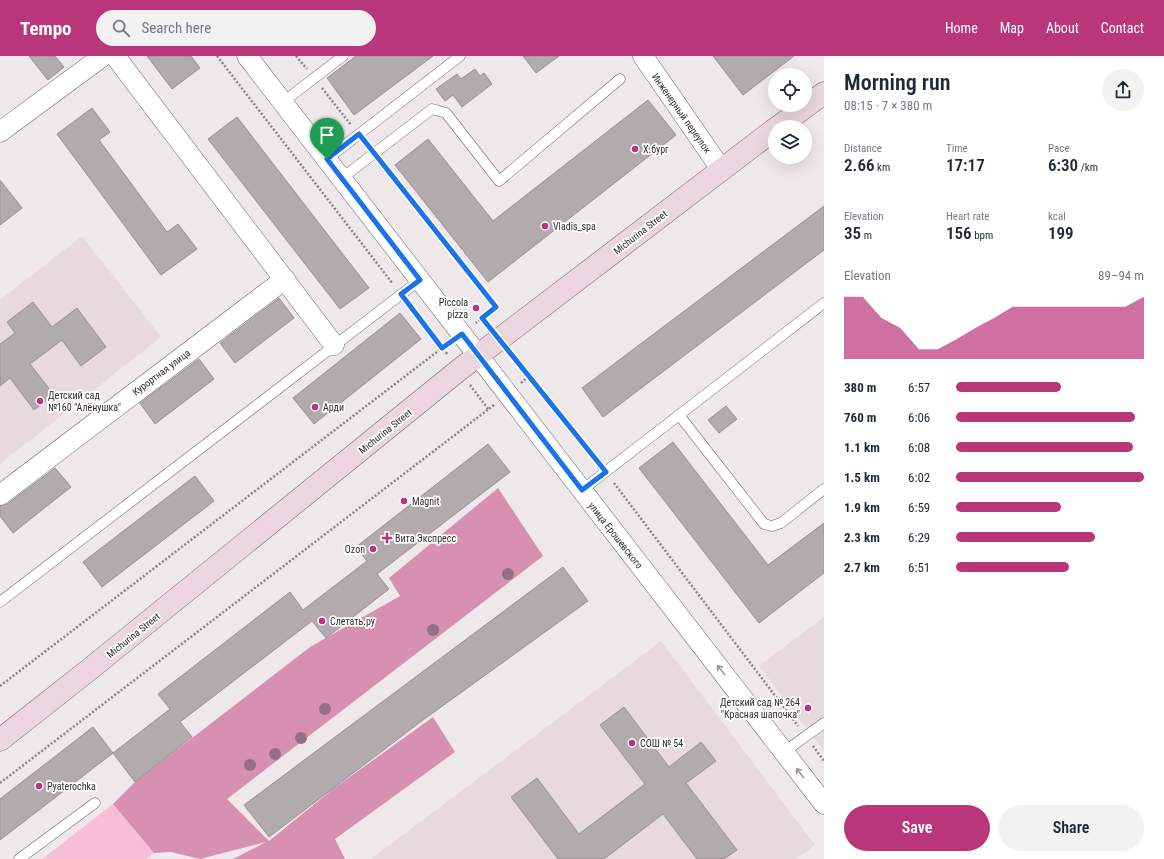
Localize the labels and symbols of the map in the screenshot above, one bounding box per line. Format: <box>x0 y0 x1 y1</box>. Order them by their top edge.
street label: Инженерный переулок <box>650 71 713 155</box>
pin <box>310 118 344 159</box>
marker: Х.бург <box>630 144 640 154</box>
place label: Х.бург <box>643 144 669 155</box>
street label: Michurina Street <box>611 208 669 257</box>
marker: Vladis_spa <box>540 221 550 231</box>
place label: Vladis_spa <box>553 221 596 232</box>
place label: Piccola pizza <box>439 297 468 320</box>
marker: Piccola pizza <box>471 303 481 313</box>
street label: Курортная улица <box>130 347 193 398</box>
place label: Детский сад №160 "Алёнушка" <box>48 390 121 413</box>
marker: Детский сад №160 "Алёнушка" <box>35 396 45 406</box>
marker: Арди <box>310 402 320 412</box>
place label: Арди <box>323 402 344 413</box>
street label: Michurina Street <box>357 407 414 456</box>
marker: Magnit <box>399 496 409 506</box>
place label: Magnit <box>412 496 439 507</box>
street label: улица Ерошевского <box>586 500 645 571</box>
marker: Вита Экспресс <box>382 533 392 543</box>
place label: Вита Экспресс <box>395 533 456 544</box>
place label: Ozon <box>345 544 365 555</box>
marker: Ozon <box>368 544 378 554</box>
street label: Michurina Street <box>105 611 162 660</box>
marker: Слетать.ру <box>317 616 327 626</box>
place label: Слетать.ру <box>330 616 375 627</box>
one-way arrow <box>717 665 725 676</box>
place label: Детский сад № 264 "Красная шапочка" <box>720 697 800 720</box>
marker: Детский сад № 264 "Красная шапочка" <box>803 703 813 713</box>
marker: СОШ № 54 <box>627 738 637 748</box>
place label: СОШ № 54 <box>640 738 683 749</box>
one-way arrow <box>796 768 804 779</box>
marker: Pyaterochka <box>34 781 44 791</box>
place label: Pyaterochka <box>47 781 96 792</box>

